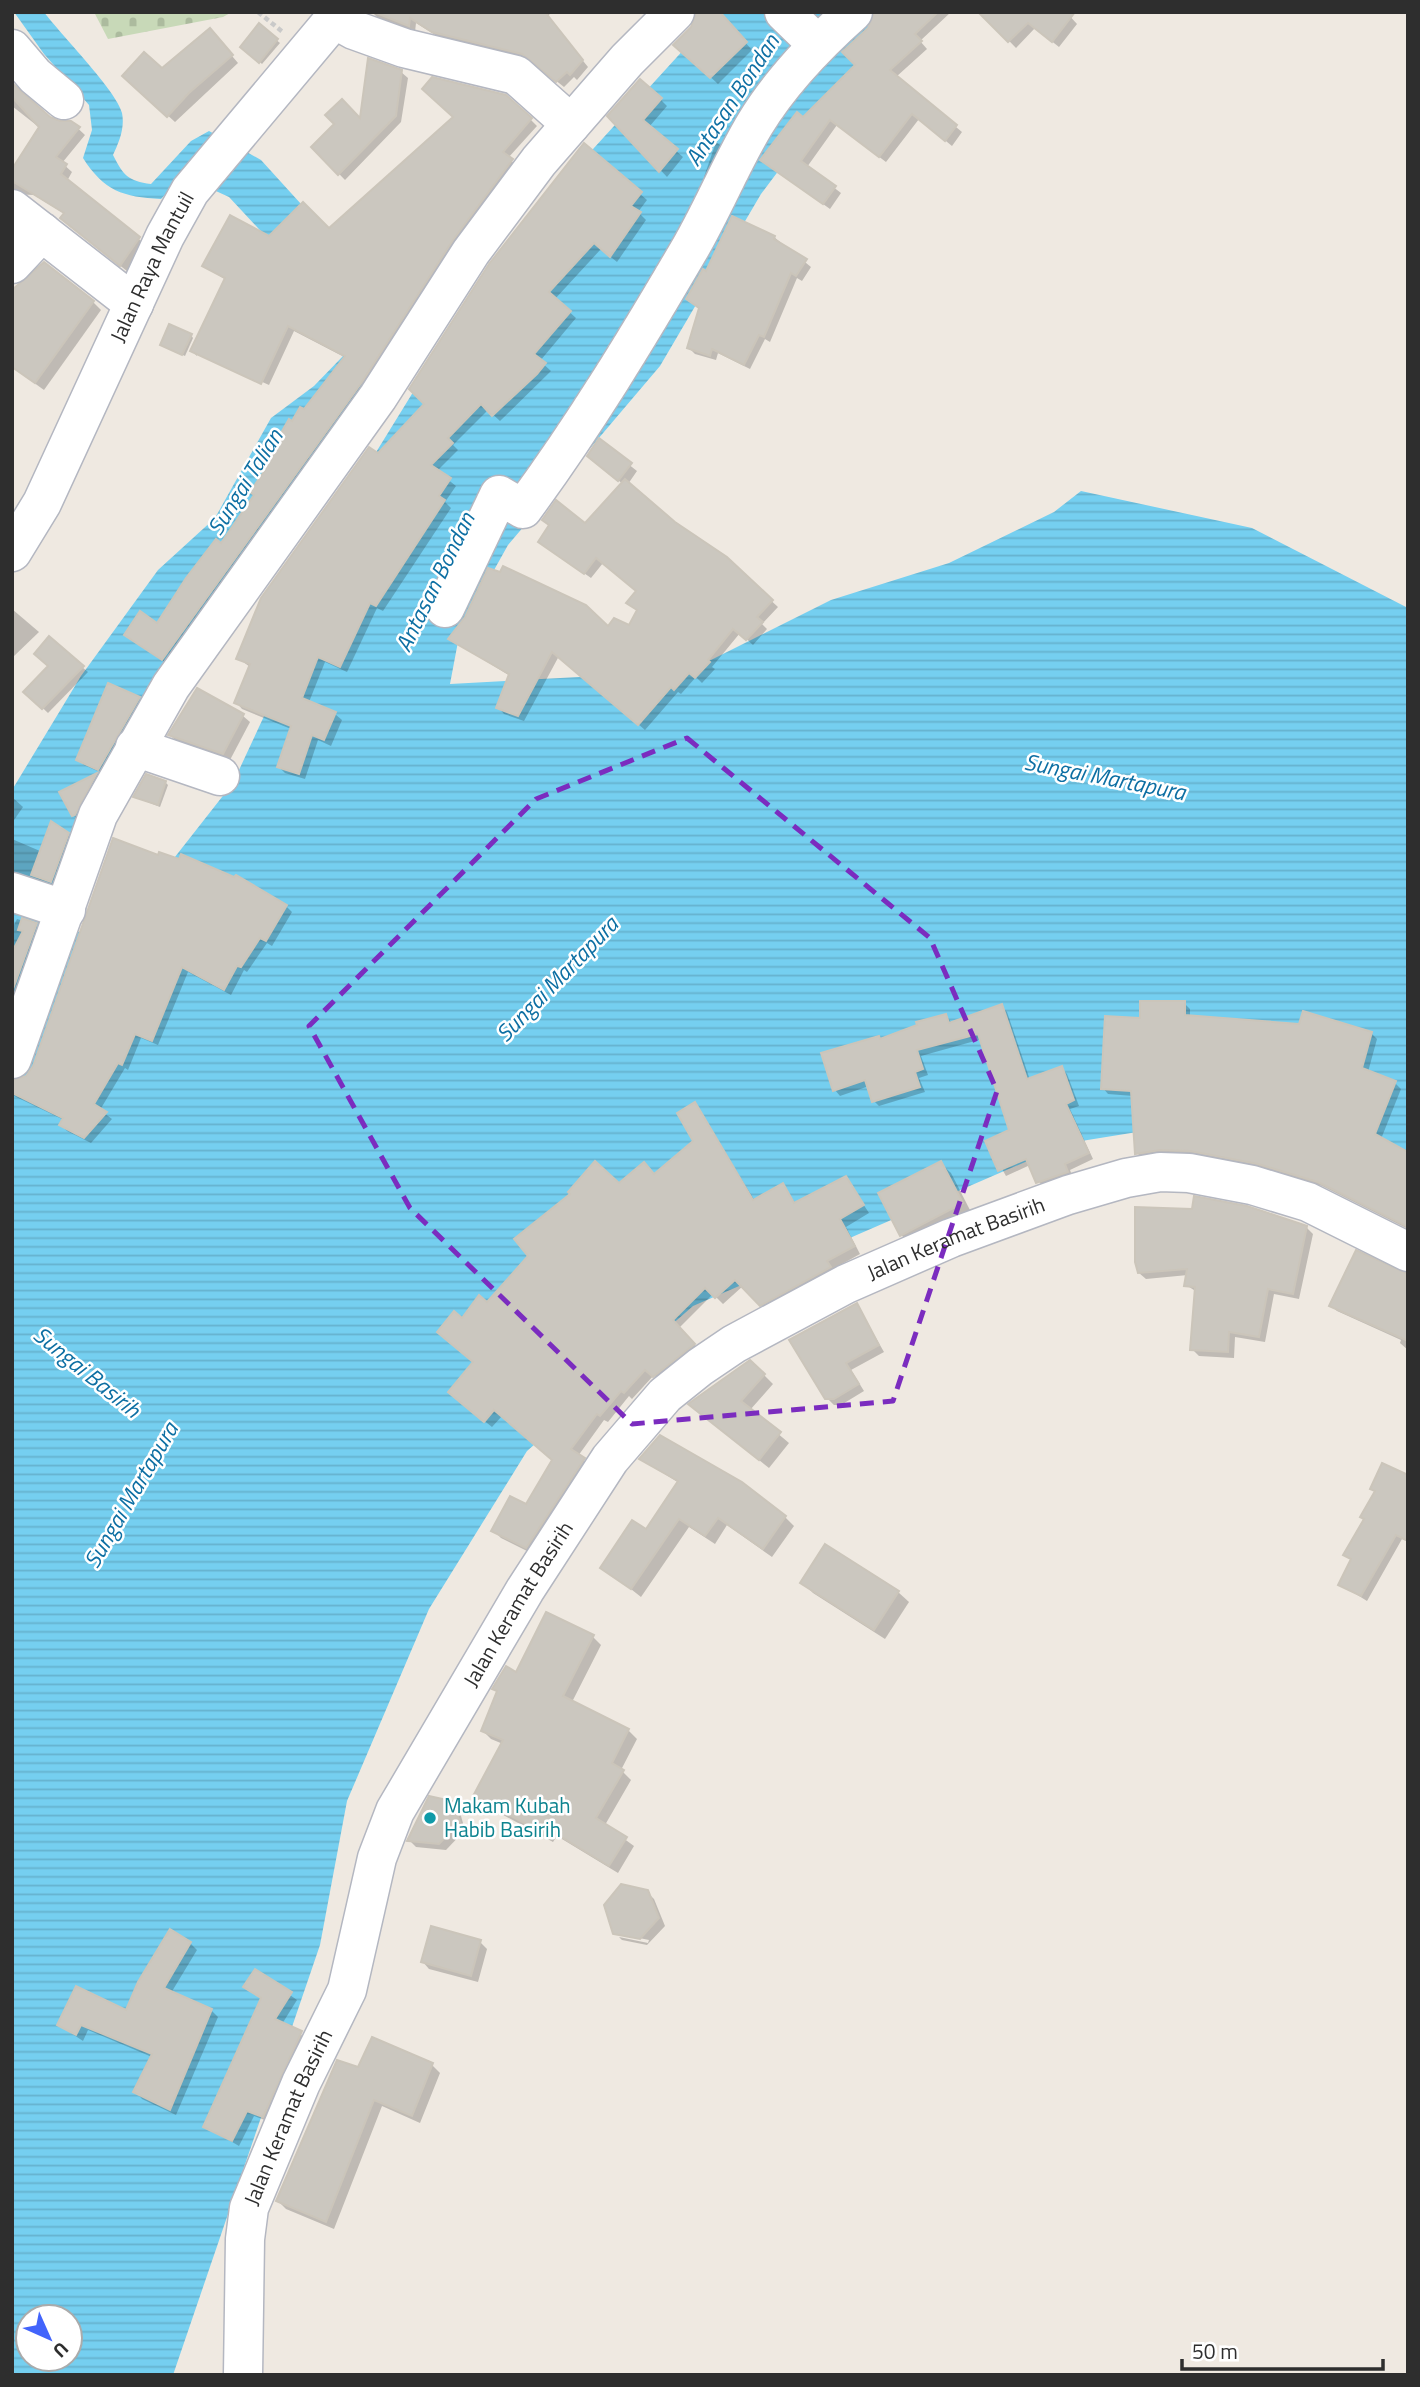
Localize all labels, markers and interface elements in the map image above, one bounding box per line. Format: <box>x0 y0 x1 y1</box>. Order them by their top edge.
water label: Antasan Bondan <box>676 26 788 173</box>
street label: Jalan Raya Mantuil <box>101 185 202 347</box>
water label: Sungai Talian <box>198 421 291 542</box>
water label: Antasan Bondan <box>386 506 484 657</box>
water label: Sungai Martapura <box>1022 744 1190 810</box>
water label: Sungai Martapura <box>487 907 627 1050</box>
street label: Jalan Keramat Basirih <box>862 1188 1049 1288</box>
water label: Sungai Basirih <box>26 1317 149 1426</box>
water label: Sungai Martapura <box>75 1414 187 1574</box>
street label: Jalan Keramat Basirih <box>455 1514 581 1692</box>
place label: Makam Kubah Habib Basirih <box>444 1789 571 1845</box>
marker: Makam Kubah Habib Basirih <box>422 1810 438 1826</box>
street label: Jalan Keramat Basirih <box>235 2024 340 2210</box>
north arrow <box>14 2303 84 2373</box>
scale bar <box>1182 2328 1383 2372</box>
text: 50 m <box>1192 2335 1238 2367</box>
text: U <box>47 2336 76 2365</box>

